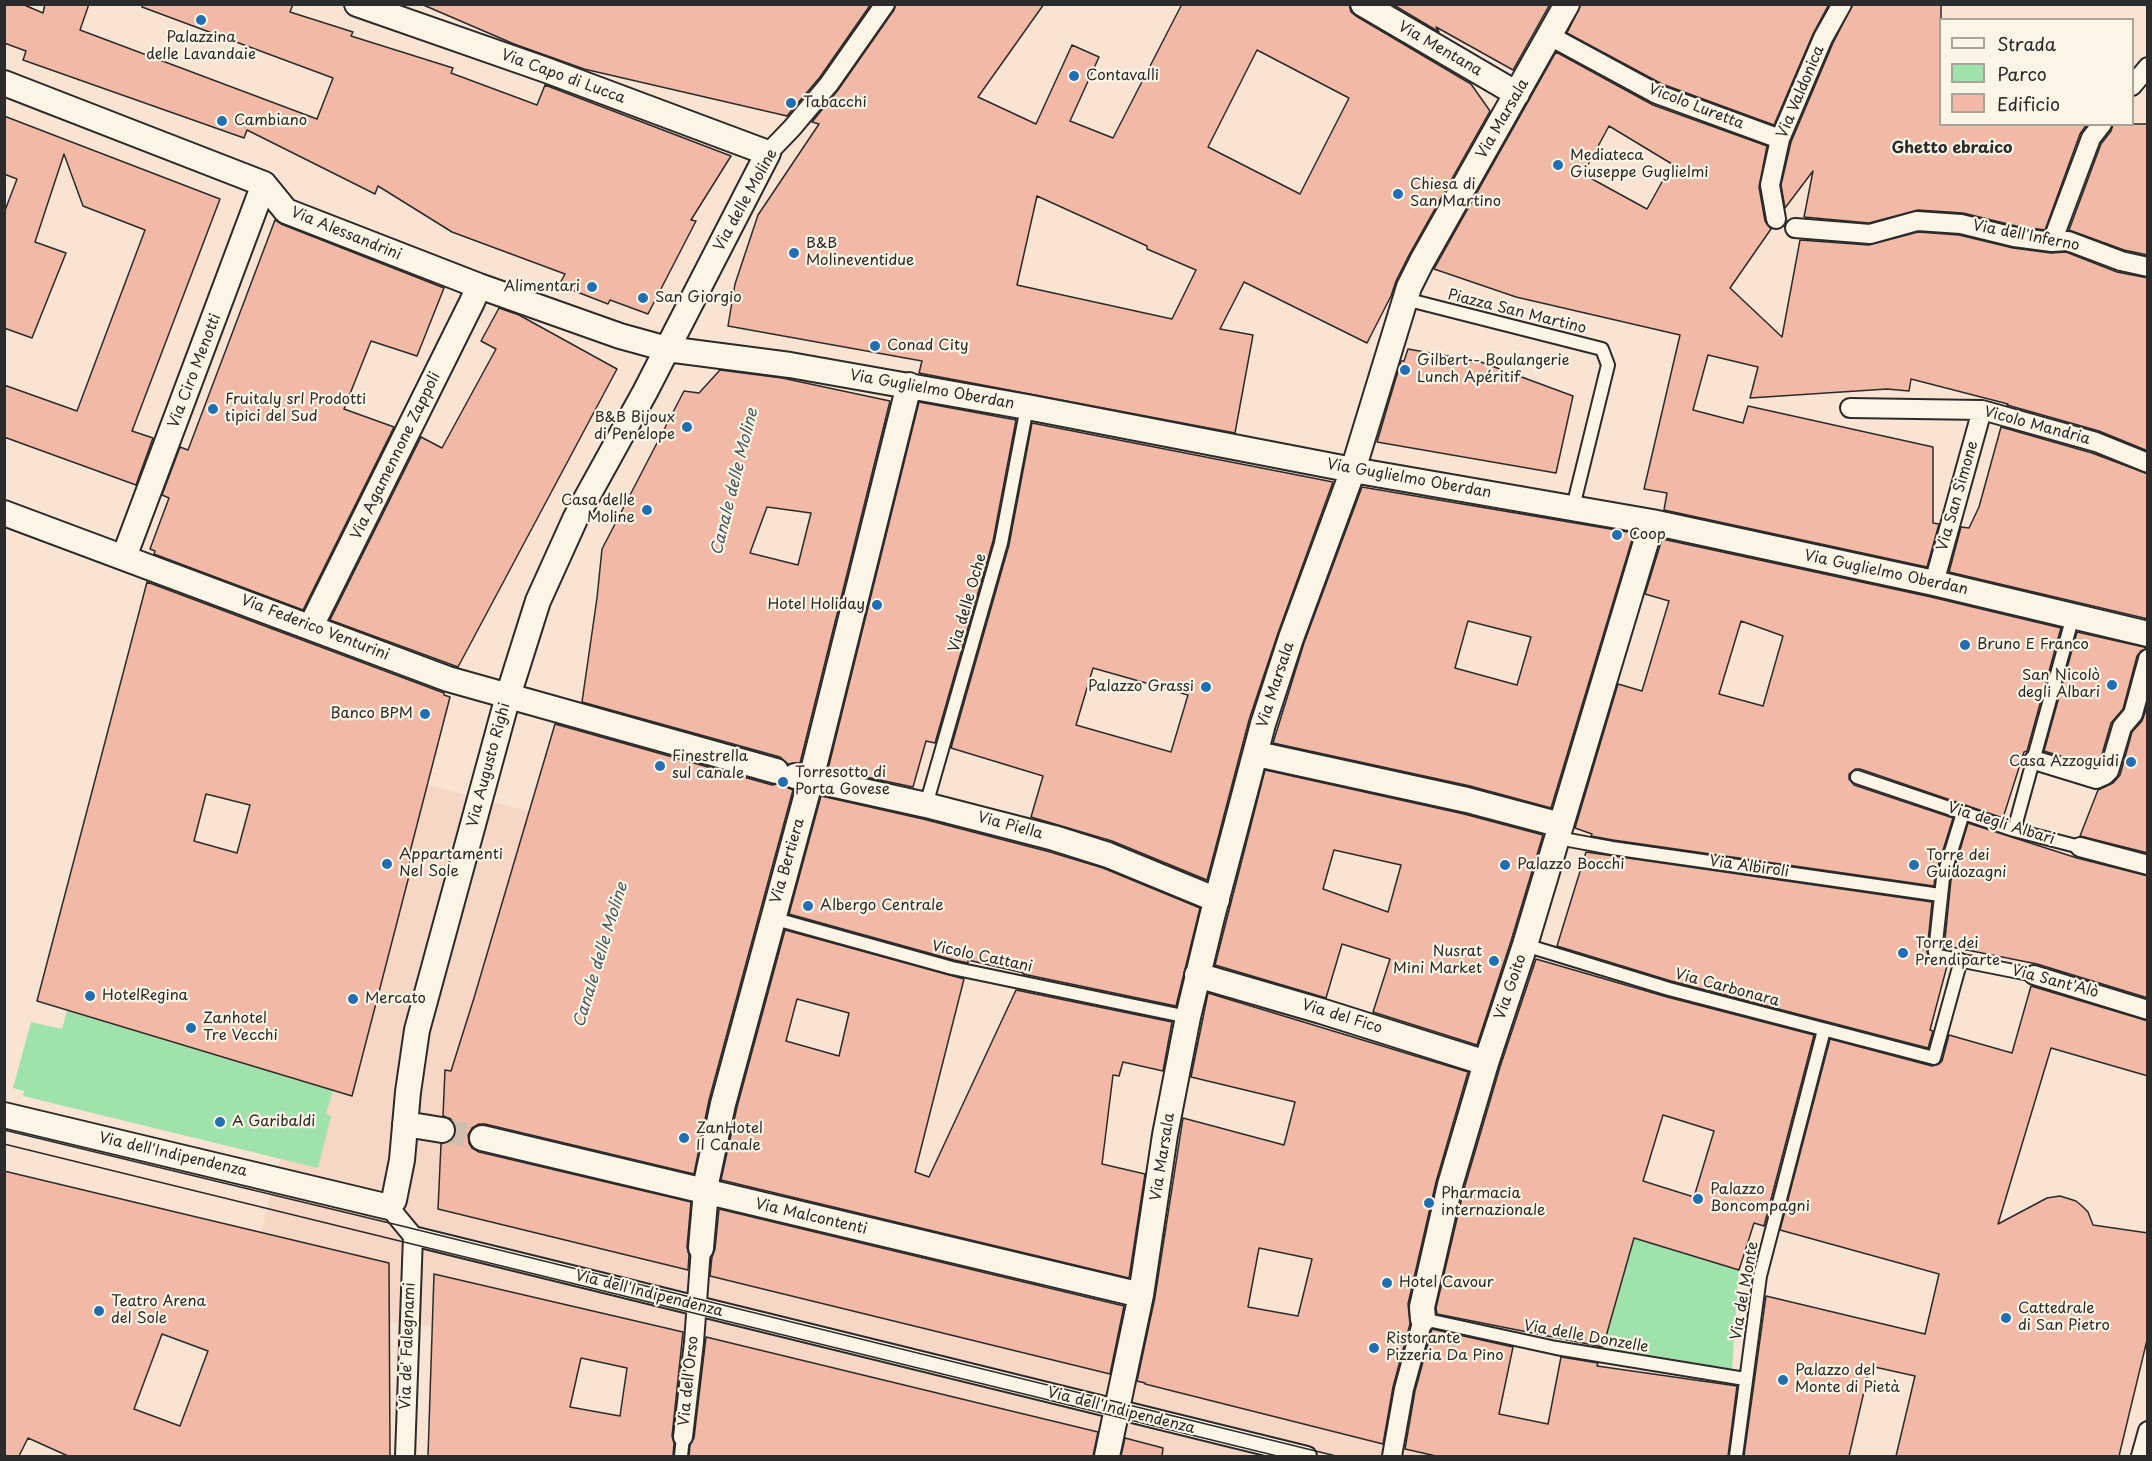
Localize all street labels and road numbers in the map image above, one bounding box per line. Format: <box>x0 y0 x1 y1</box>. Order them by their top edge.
street label: Via Mentana <box>1395 18 1485 80</box>
street label: Via Valdonica <box>1773 43 1829 141</box>
street label: Via Capo di Lucca <box>498 46 628 108</box>
street label: Via Marsala <box>1473 76 1533 162</box>
street label: Vicolo Luretta <box>1646 81 1746 133</box>
street label: Via delle Moline <box>710 146 782 254</box>
street label: Via Alessandrini <box>288 204 404 264</box>
street label: Via dell'Inferno <box>1971 217 2081 255</box>
street label: Piazza San Martino <box>1446 286 1588 338</box>
street label: Via Ciro Menotti <box>165 311 225 431</box>
street label: Via Guglielmo Oberdan <box>848 367 1016 413</box>
street label: Via Agamennone Zappoli <box>348 369 444 543</box>
street label: Vicolo Mandria <box>1982 403 2092 449</box>
street label: Via San Simone <box>1934 439 1982 553</box>
street label: Via Guglielmo Oberdan <box>1325 456 1493 502</box>
street label: Via Guglielmo Oberdan <box>1803 547 1969 599</box>
street label: Via delle Oche <box>945 552 991 654</box>
street label: Via Federico Venturini <box>238 591 392 665</box>
street label: Via Marsala <box>1254 640 1298 730</box>
street label: Via Augusto Righi <box>464 701 514 829</box>
street label: Via degli Albari <box>1945 799 2057 849</box>
street label: Via Piella <box>975 809 1045 843</box>
street label: Via Bertiera <box>767 816 809 906</box>
street label: Via Albiroli <box>1708 853 1790 881</box>
street label: Vicolo Cattani <box>930 938 1034 976</box>
street label: Via Goito <box>1491 952 1531 1022</box>
street label: Via Sant'Alò <box>2010 962 2100 1002</box>
street label: Via Carbonara <box>1673 965 1781 1011</box>
street label: Via del Fico <box>1300 996 1384 1038</box>
street label: Via Marsala <box>1147 1112 1179 1202</box>
street label: Via dell'Indipendenza <box>97 1129 249 1181</box>
street label: Via Malcontenti <box>753 1195 869 1239</box>
street label: Via del Monte <box>1727 1240 1763 1342</box>
street label: Via dell'Indipendenza <box>573 1267 725 1321</box>
street label: Via de' Falegnami <box>397 1282 419 1410</box>
street label: Via delle Donzelle <box>1522 1317 1650 1357</box>
street label: Via dell'Orso <box>675 1335 703 1427</box>
street label: Via dell'Indipendenza <box>1045 1384 1197 1438</box>

